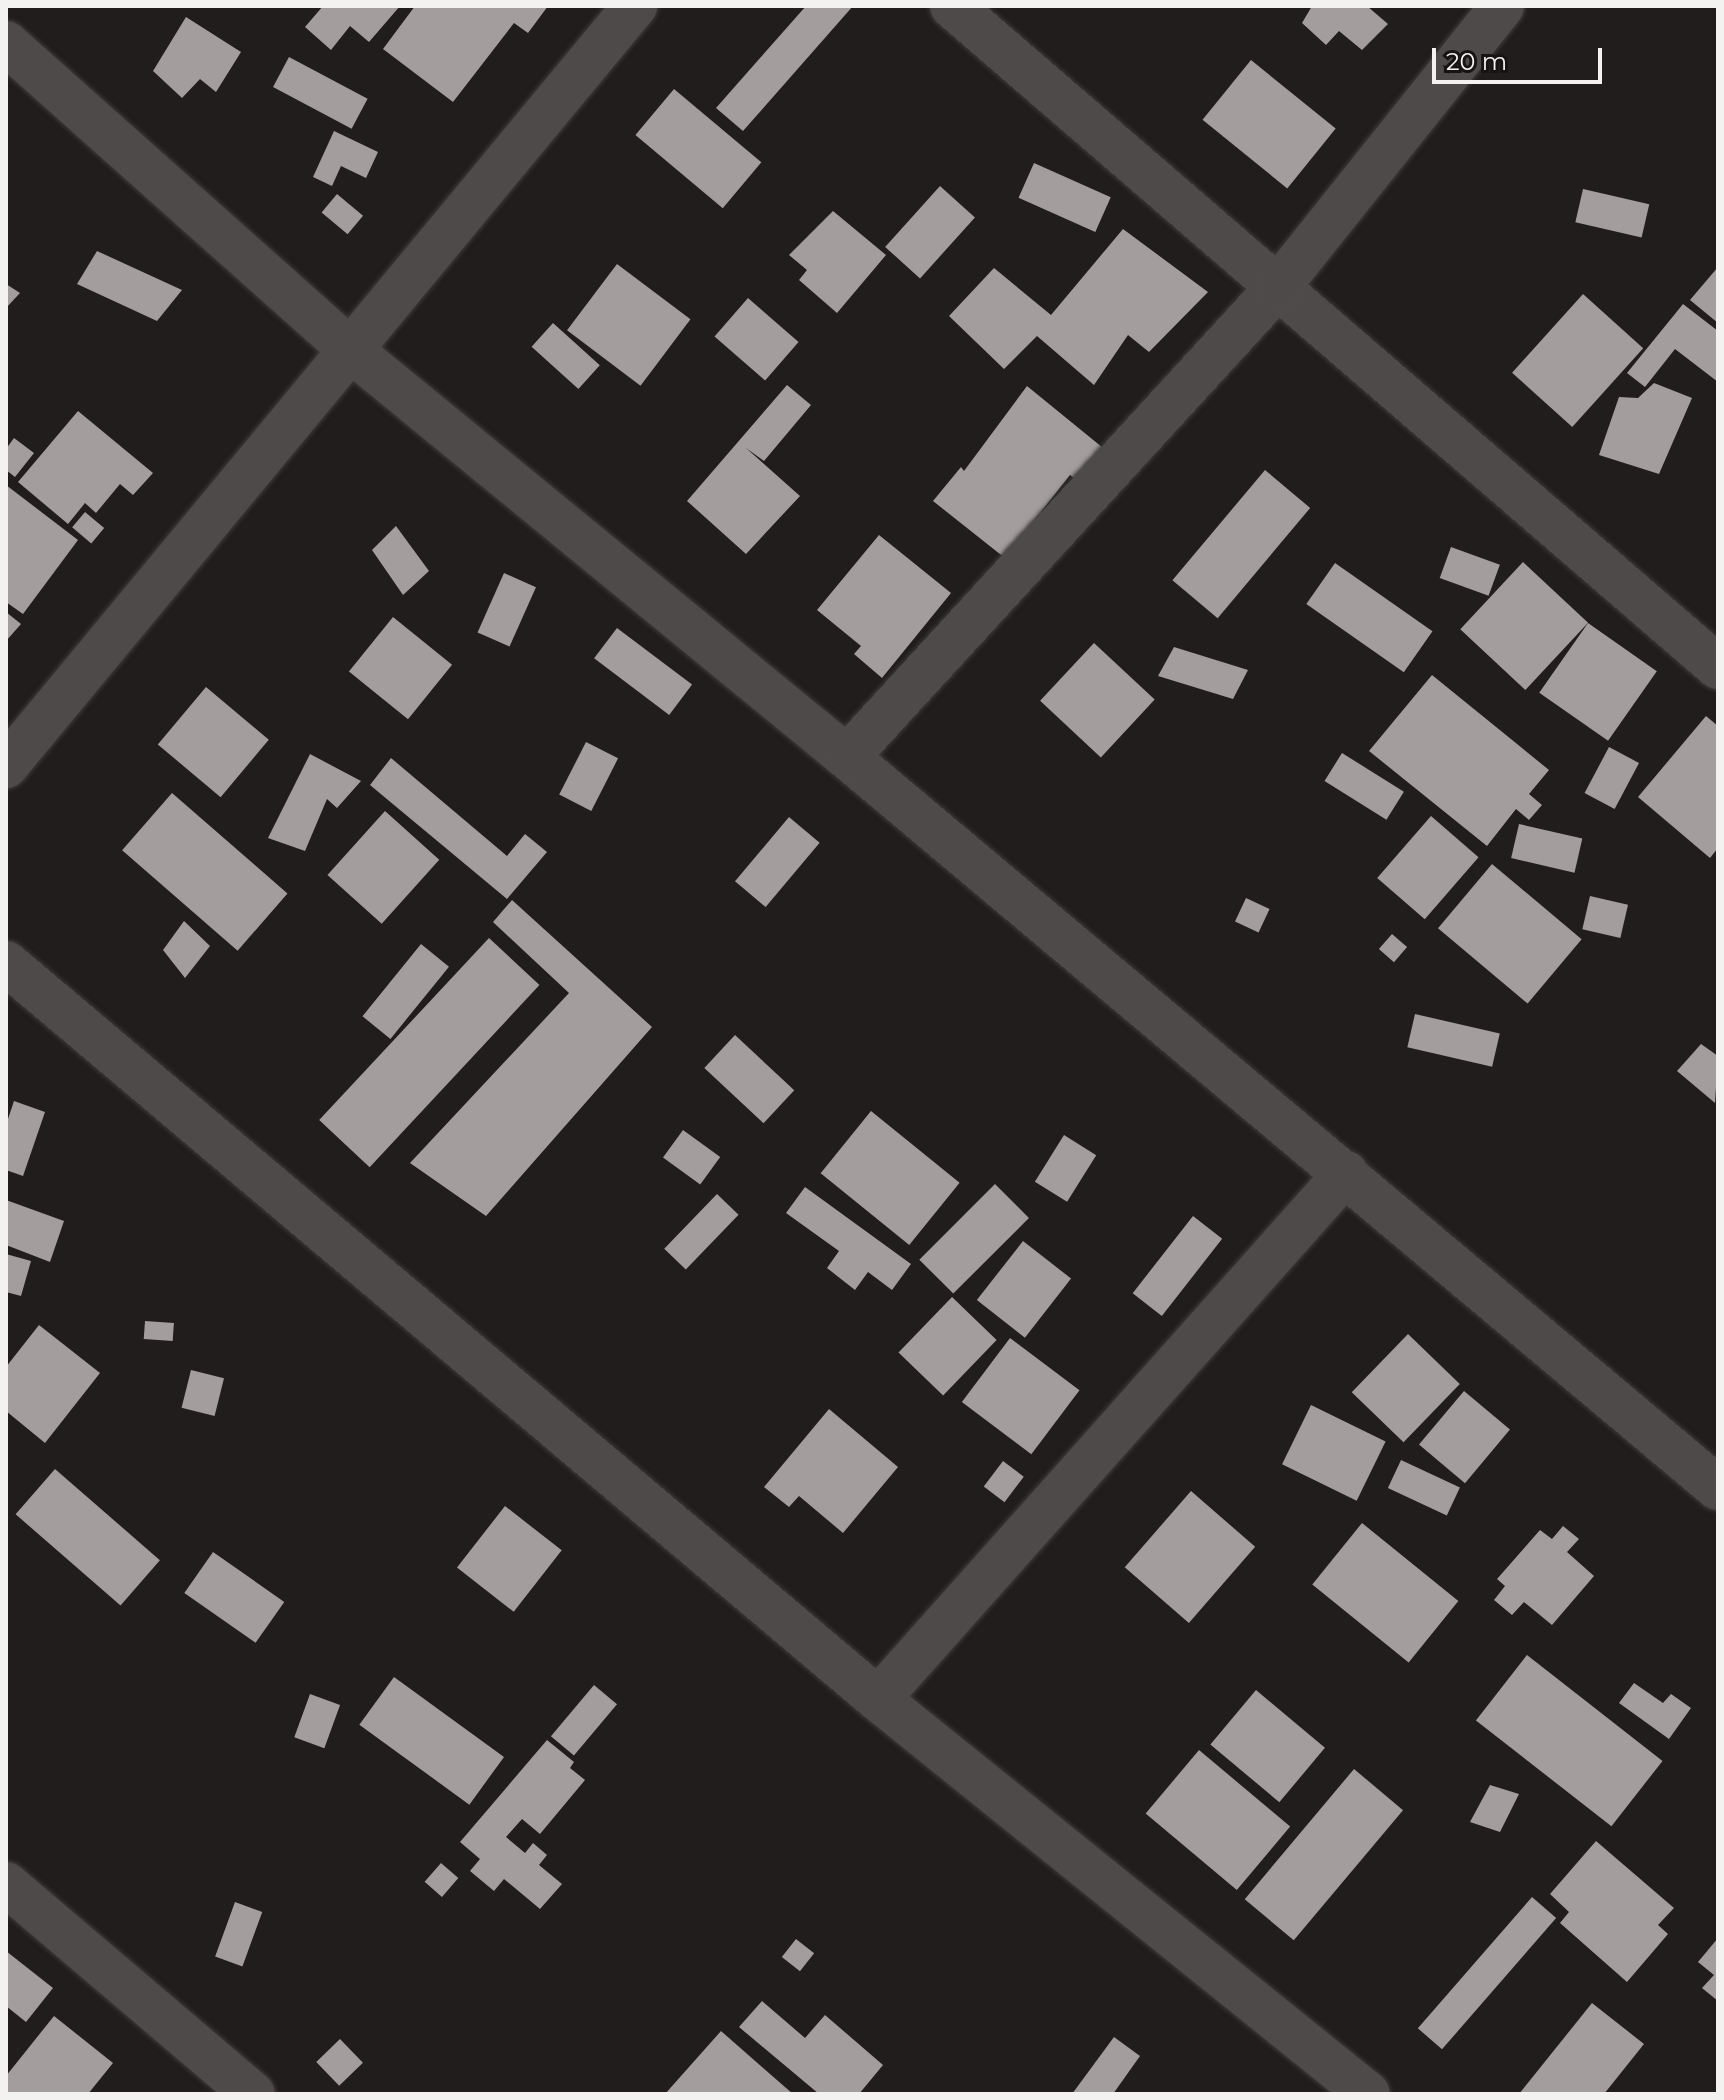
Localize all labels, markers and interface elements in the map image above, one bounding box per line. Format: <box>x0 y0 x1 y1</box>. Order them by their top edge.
scale bar <box>1436 32 1606 82</box>
text: 20 m <box>1446 47 1507 76</box>

